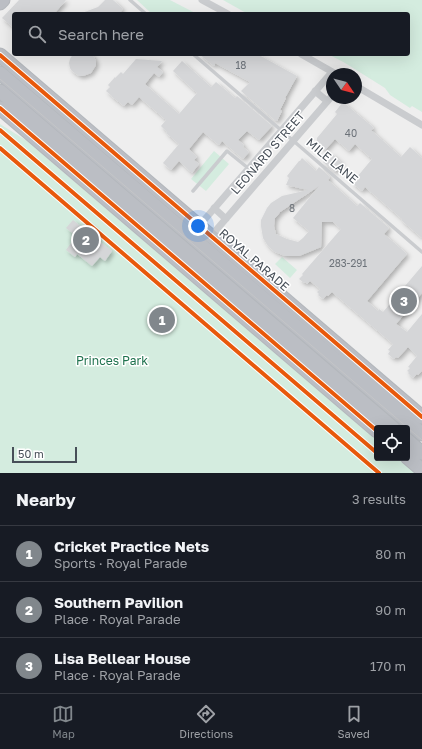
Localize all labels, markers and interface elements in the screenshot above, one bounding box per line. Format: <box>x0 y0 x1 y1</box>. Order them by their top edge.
search box <box>12 12 410 56</box>
icon: search <box>26 23 48 45</box>
text: Search here <box>58 25 144 43</box>
house number: 18 <box>236 59 246 71</box>
north arrow <box>326 68 362 104</box>
street label: LEONARD STREET <box>227 108 308 197</box>
house number: 40 <box>345 127 357 139</box>
street label: MILE LANE <box>303 135 361 187</box>
house number: 8 <box>289 202 295 214</box>
your location <box>188 216 208 236</box>
pin: 2 <box>73 225 99 255</box>
street label: ROYAL PARADE <box>216 225 292 294</box>
house number: 283-291 <box>329 257 367 269</box>
pin: 3 <box>391 286 417 316</box>
pin: 1 <box>149 305 175 335</box>
park label: Princes Park <box>76 353 148 368</box>
map controls <box>374 425 410 461</box>
button: locate <box>374 425 410 461</box>
scale bar <box>12 445 77 464</box>
text: 50 m <box>18 447 44 460</box>
text: Nearby <box>16 489 76 510</box>
text: 3 results <box>352 491 406 507</box>
text: Cricket Practice Nets <box>54 537 209 555</box>
text: 1 <box>26 546 32 562</box>
text: 80 m <box>375 546 406 562</box>
text: Sports · Royal Parade <box>54 555 187 571</box>
text: Southern Pavilion <box>54 593 183 611</box>
text: 2 <box>25 602 33 618</box>
text: 90 m <box>375 602 406 618</box>
text: Place · Royal Parade <box>54 611 181 627</box>
text: Lisa Bellear House <box>54 649 191 667</box>
text: 3 <box>25 658 33 674</box>
text: 170 m <box>370 658 406 674</box>
text: Place · Royal Parade <box>54 667 181 683</box>
tab: Map <box>52 703 75 740</box>
tab: Directions <box>179 703 233 740</box>
tab: Saved <box>338 703 370 740</box>

